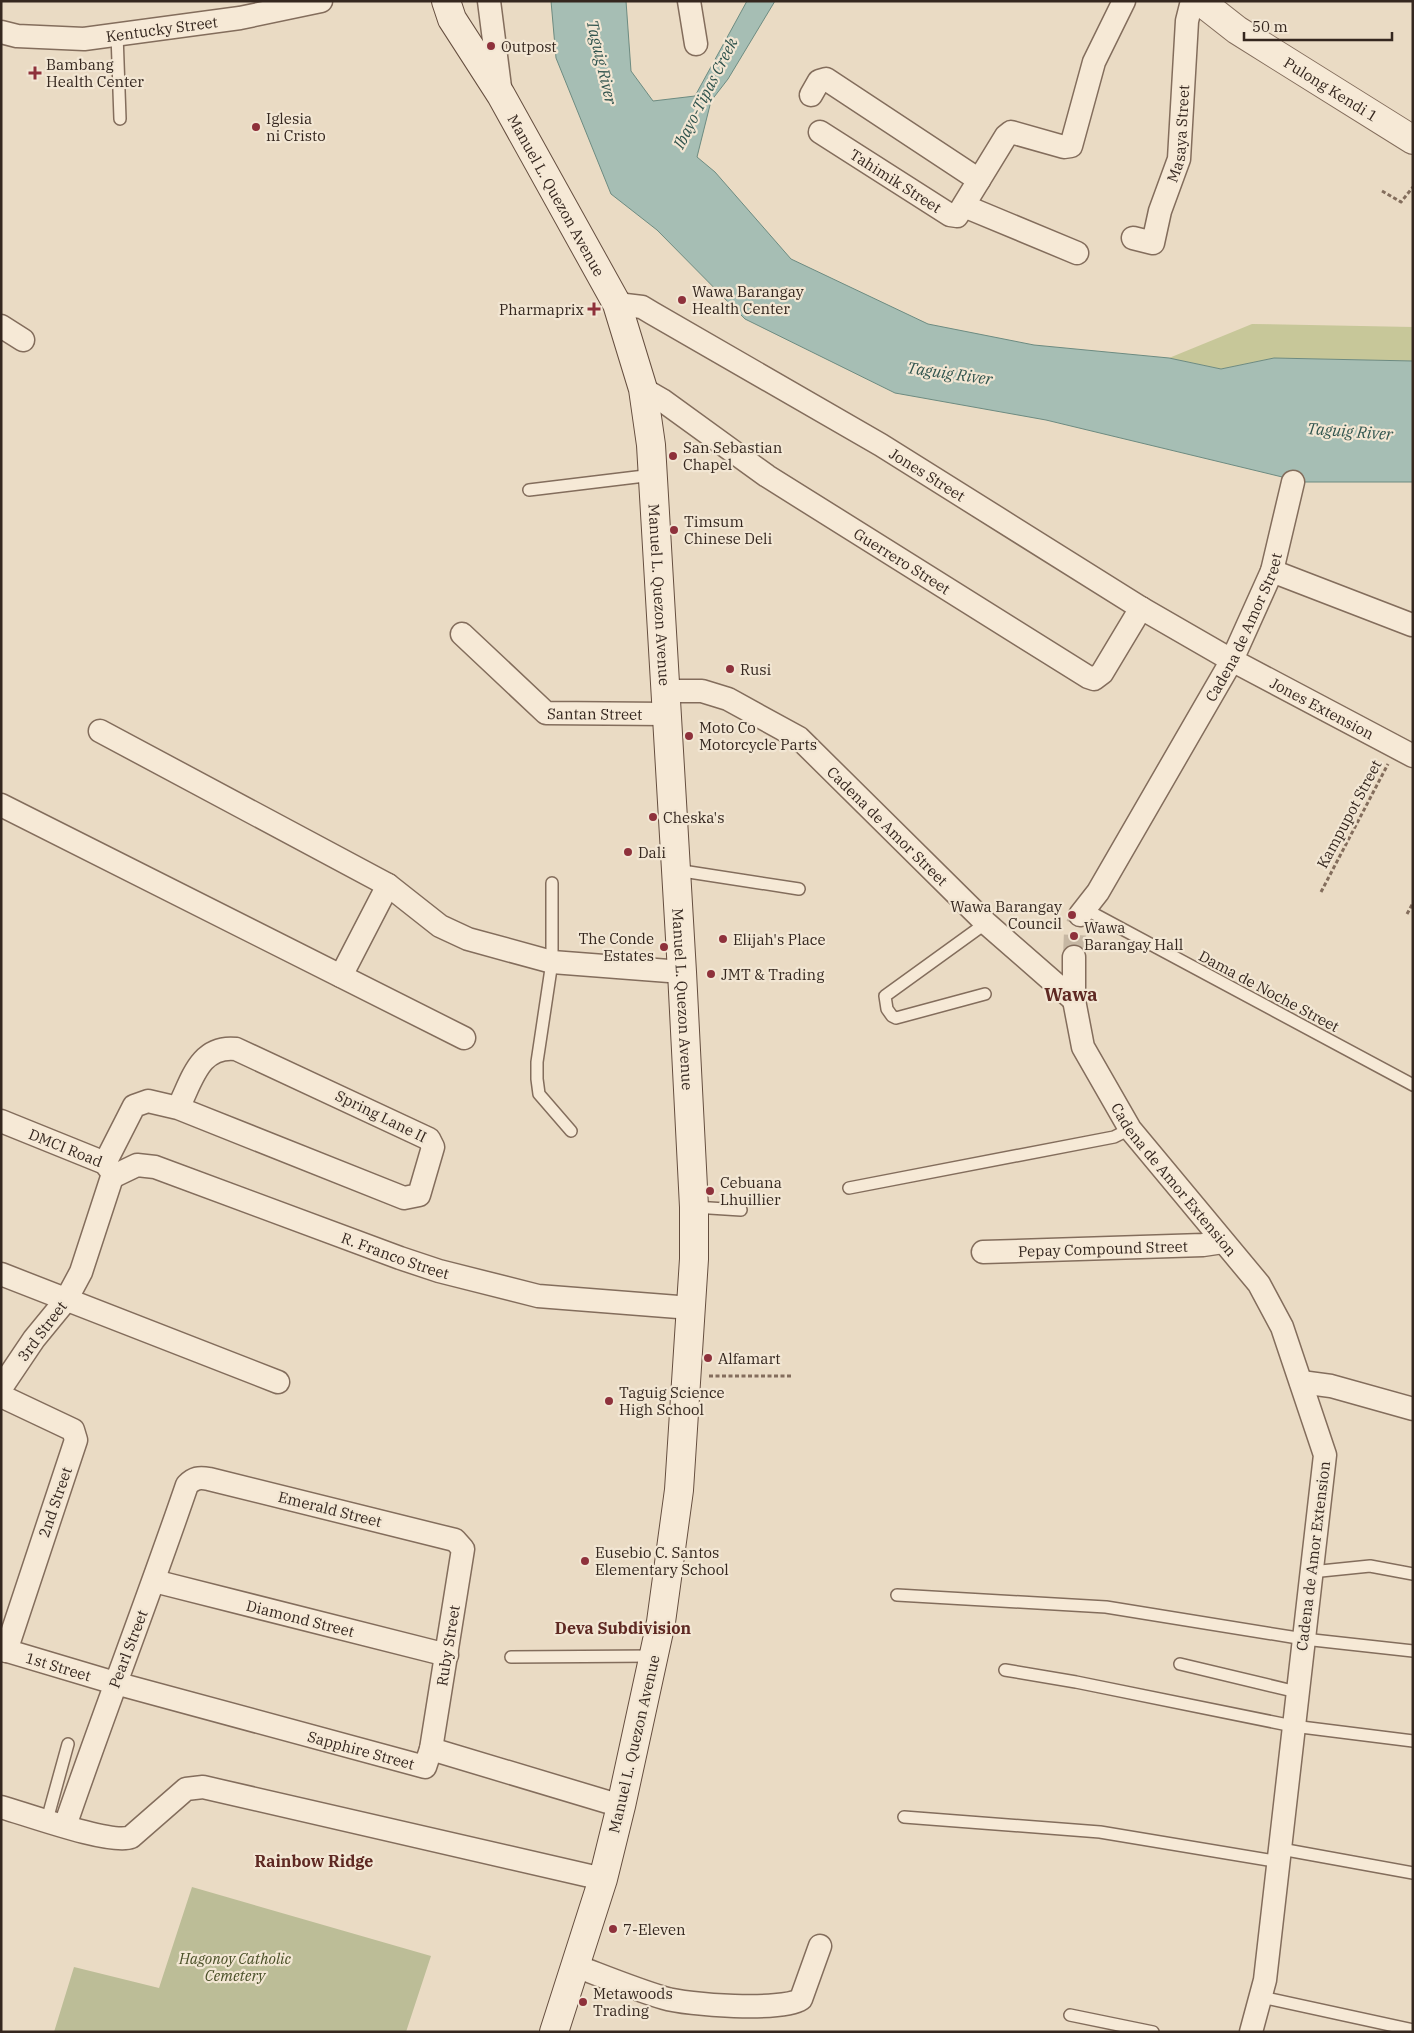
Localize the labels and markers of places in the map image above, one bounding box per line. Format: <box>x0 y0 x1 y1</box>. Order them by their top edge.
place label: Outpost <box>501 37 557 56</box>
marker: Outpost <box>485 40 497 52</box>
place label: Bambang Health Center <box>46 55 144 91</box>
marker: Bambang Health Center <box>28 66 42 80</box>
place label: Iglesia ni Cristo <box>266 109 326 145</box>
marker: Iglesia ni Cristo <box>250 121 262 133</box>
place label: Wawa Barangay Health Center <box>692 282 804 318</box>
marker: Wawa Barangay Health Center <box>676 294 688 306</box>
place label: Pharmaprix <box>499 300 584 319</box>
marker: Pharmaprix <box>588 303 600 315</box>
place label: San Sebastian Chapel <box>683 438 783 474</box>
marker: San Sebastian Chapel <box>667 450 679 462</box>
place label: Timsum Chinese Deli <box>684 512 772 548</box>
marker: Timsum Chinese Deli <box>668 524 680 536</box>
place label: Rusi <box>740 660 772 679</box>
marker: Rusi <box>724 663 736 675</box>
place label: Moto Co Motorcycle Parts <box>699 718 817 754</box>
marker: Moto Co Motorcycle Parts <box>683 730 695 742</box>
place label: Cheska's <box>663 808 725 827</box>
marker: Cheska's <box>647 811 659 823</box>
place label: Dali <box>638 843 666 862</box>
marker: Dali <box>622 846 634 858</box>
place label: Wawa Barangay Council <box>950 897 1062 933</box>
marker: Wawa Barangay Council <box>1066 909 1078 921</box>
place label: Wawa Barangay Hall <box>1084 918 1183 954</box>
place label: The Conde Estates <box>579 929 654 965</box>
place label: Elijah's Place <box>733 930 825 949</box>
marker: Wawa Barangay Hall <box>1068 930 1080 942</box>
marker: Elijah's Place <box>717 933 729 945</box>
marker: The Conde Estates <box>658 941 670 953</box>
place label: JMT & Trading <box>721 965 824 984</box>
marker: JMT & Trading <box>705 968 717 980</box>
place label: Cebuana Lhuillier <box>720 1173 782 1209</box>
marker: Cebuana Lhuillier <box>704 1185 716 1197</box>
place label: Alfamart <box>718 1349 781 1368</box>
marker: Alfamart <box>702 1352 714 1364</box>
place label: Taguig Science High School <box>619 1383 725 1419</box>
marker: Taguig Science High School <box>603 1395 615 1407</box>
place label: Eusebio C. Santos Elementary School <box>595 1543 729 1579</box>
marker: Eusebio C. Santos Elementary School <box>579 1555 591 1567</box>
place label: 7-Eleven <box>623 1920 686 1939</box>
marker: 7-Eleven <box>607 1923 619 1935</box>
place label: Metawoods Trading <box>593 1984 673 2020</box>
marker: Metawoods Trading <box>577 1996 589 2008</box>

